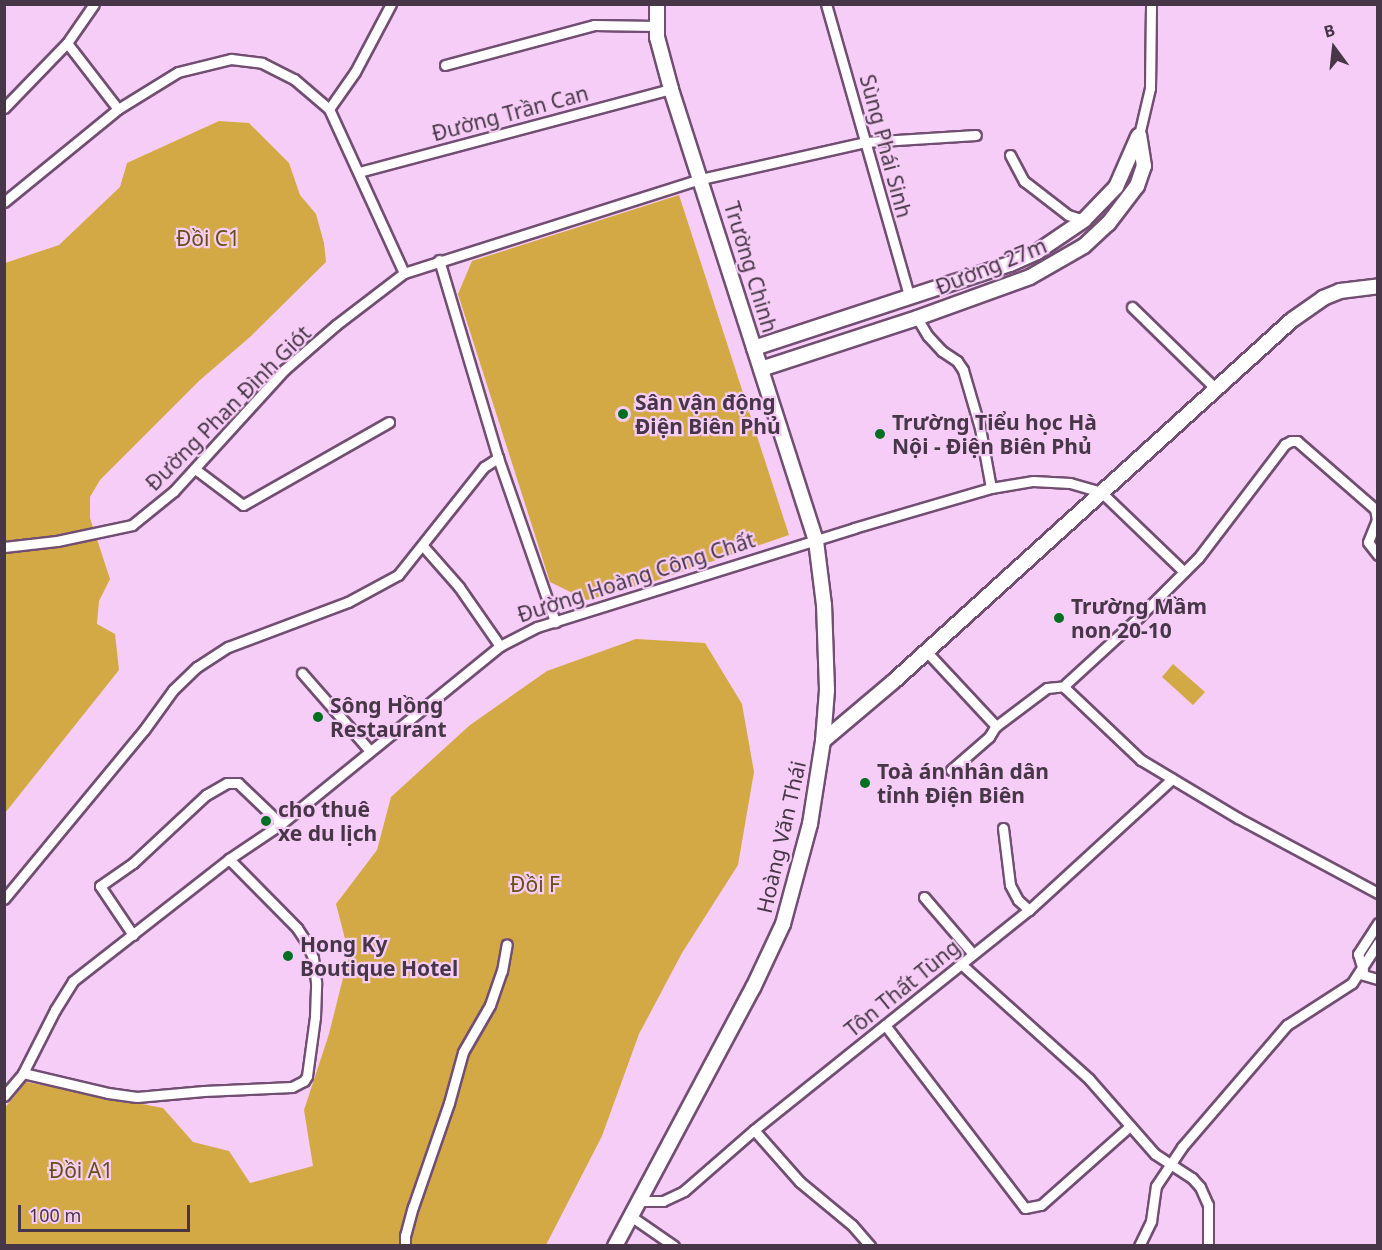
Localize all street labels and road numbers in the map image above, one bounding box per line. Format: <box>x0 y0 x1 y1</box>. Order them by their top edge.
street label: Sùng Phái Sinh <box>855 72 917 220</box>
street label: Đường Trần Can <box>429 80 591 146</box>
street label: Trường Chinh <box>719 199 783 335</box>
street label: Đường 27m <box>932 232 1050 300</box>
street label: Đường Phan Đình Giót <box>140 320 316 496</box>
street label: Đường Hoàng Công Chất <box>514 527 758 627</box>
street label: Hoàng Văn Thái <box>751 758 811 916</box>
street label: Tôn Thất Tùng <box>840 934 964 1042</box>

